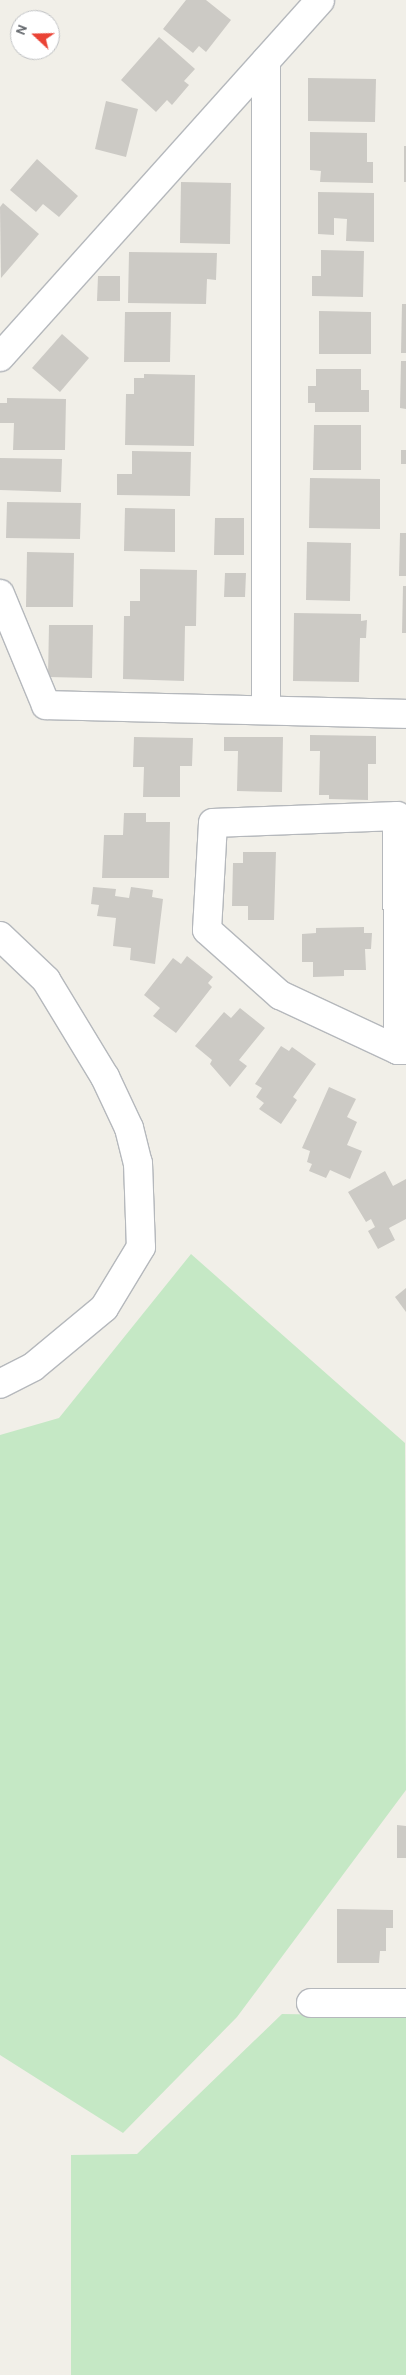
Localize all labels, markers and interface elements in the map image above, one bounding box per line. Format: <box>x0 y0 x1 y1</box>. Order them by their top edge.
north arrow <box>10 10 60 60</box>
text: N <box>12 22 31 38</box>

